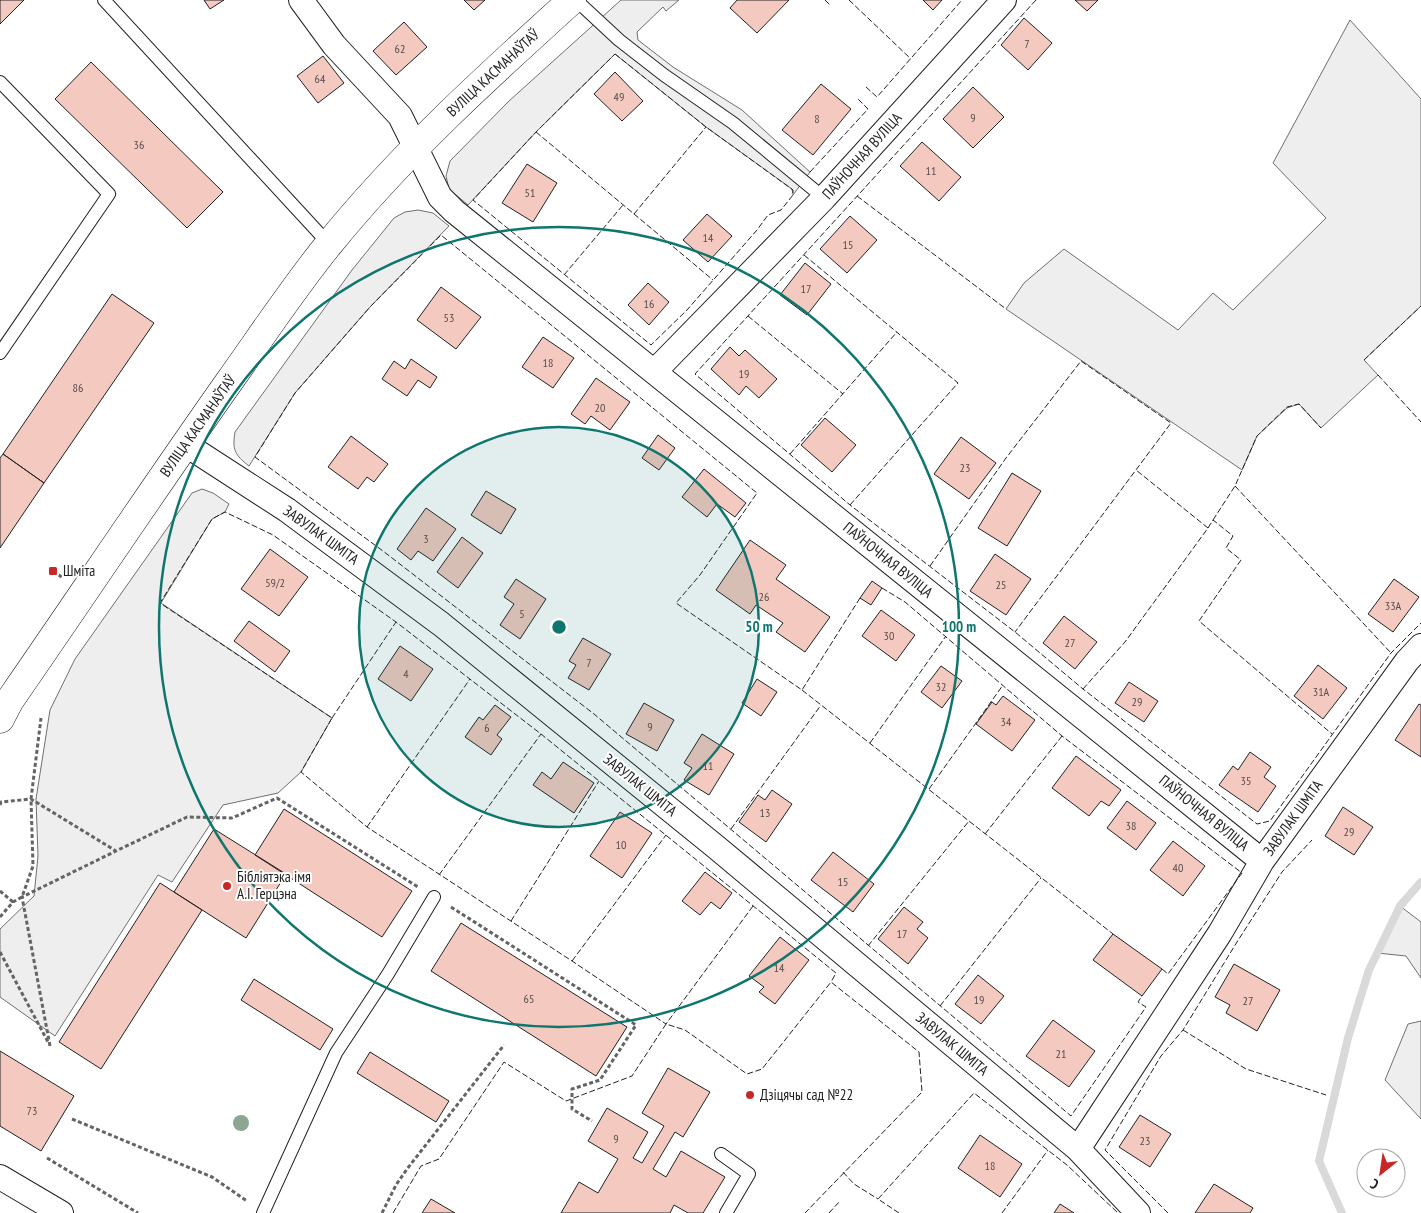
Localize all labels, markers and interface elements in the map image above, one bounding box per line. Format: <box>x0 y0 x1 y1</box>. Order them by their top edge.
street label: ВУЛІЦА КАСМАНАЎТАЎ <box>442 25 543 121</box>
house number: 7 <box>1024 36 1030 51</box>
house number: 62 <box>395 41 405 56</box>
house number: 64 <box>315 71 326 86</box>
house number: 49 <box>614 89 624 104</box>
street label: ПАЎНОЧНАЯ ВУЛІЦА <box>818 108 906 203</box>
house number: 9 <box>970 110 976 125</box>
house number: 8 <box>814 111 820 126</box>
house number: 36 <box>134 137 144 152</box>
house number: 11 <box>926 163 936 178</box>
house number: 51 <box>525 185 535 200</box>
house number: 14 <box>703 230 714 245</box>
house number: 15 <box>843 237 853 252</box>
house number: 17 <box>801 281 811 296</box>
house number: 16 <box>644 296 654 311</box>
house number: 53 <box>444 310 454 325</box>
house number: 18 <box>543 355 553 370</box>
house number: 19 <box>739 366 749 381</box>
street label: ВУЛІЦА КАСМАНАЎТАЎ <box>155 371 240 480</box>
house number: 86 <box>73 380 83 395</box>
house number: 20 <box>595 400 605 415</box>
house number: 23 <box>960 460 970 475</box>
street label: ЗАВУЛАК ШМІТА <box>280 501 364 569</box>
street label: ПАЎНОЧНАЯ ВУЛІЦА <box>840 518 938 602</box>
house number: 3 <box>423 531 429 546</box>
place label: Шміта <box>63 561 95 580</box>
marker: Шміта <box>47 565 59 577</box>
house number: 59/2 <box>265 575 285 590</box>
house number: 25 <box>996 577 1006 592</box>
house number: 26 <box>759 589 769 604</box>
house number: 33А <box>1385 598 1402 613</box>
house number: 5 <box>519 606 525 621</box>
text: 50 m <box>745 617 773 636</box>
text: 100 m <box>942 617 976 636</box>
centre of rings <box>550 618 568 636</box>
house number: 30 <box>884 628 894 643</box>
house number: 27 <box>1065 635 1075 650</box>
house number: 7 <box>586 655 592 670</box>
house number: 4 <box>403 666 409 681</box>
house number: 32 <box>936 679 946 694</box>
house number: 31А <box>1313 684 1330 699</box>
house number: 29 <box>1132 694 1142 709</box>
house number: 34 <box>1001 714 1012 729</box>
house number: 9 <box>647 719 653 734</box>
house number: 6 <box>484 720 490 735</box>
street label: ЗАВУЛАК ШМІТА <box>600 749 682 821</box>
house number: 11 <box>703 758 713 773</box>
street label: ПАЎНОЧНАЯ ВУЛІЦА <box>1156 771 1254 855</box>
house number: 35 <box>1241 773 1251 788</box>
street label: ЗАВУЛАК ШМІТА <box>1259 775 1327 859</box>
house number: 13 <box>760 805 770 820</box>
house number: 38 <box>1126 818 1136 833</box>
house number: 29 <box>1344 824 1354 839</box>
house number: 10 <box>616 837 626 852</box>
house number: 40 <box>1173 860 1183 875</box>
place label: Бібліятэка імя А.І. Герцэна <box>237 867 311 903</box>
house number: 15 <box>838 874 848 889</box>
marker: Бібліятэка імя А.І. Герцэна <box>221 880 233 892</box>
house number: 17 <box>897 926 907 941</box>
house number: 14 <box>774 960 785 975</box>
house number: 65 <box>524 991 534 1006</box>
house number: 19 <box>974 992 984 1007</box>
house number: 27 <box>1243 993 1253 1008</box>
street label: ЗАВУЛАК ШМІТА <box>912 1008 993 1080</box>
house number: 21 <box>1056 1046 1066 1061</box>
place label: Дзіцячы сад №22 <box>760 1085 853 1104</box>
marker: Дзіцячы сад №22 <box>744 1089 756 1101</box>
house number: 73 <box>27 1103 37 1118</box>
house number: 9 <box>613 1131 619 1146</box>
house number: 23 <box>1140 1133 1150 1148</box>
north arrow <box>1356 1148 1406 1198</box>
house number: 18 <box>985 1158 995 1173</box>
text: С <box>1367 1175 1382 1194</box>

